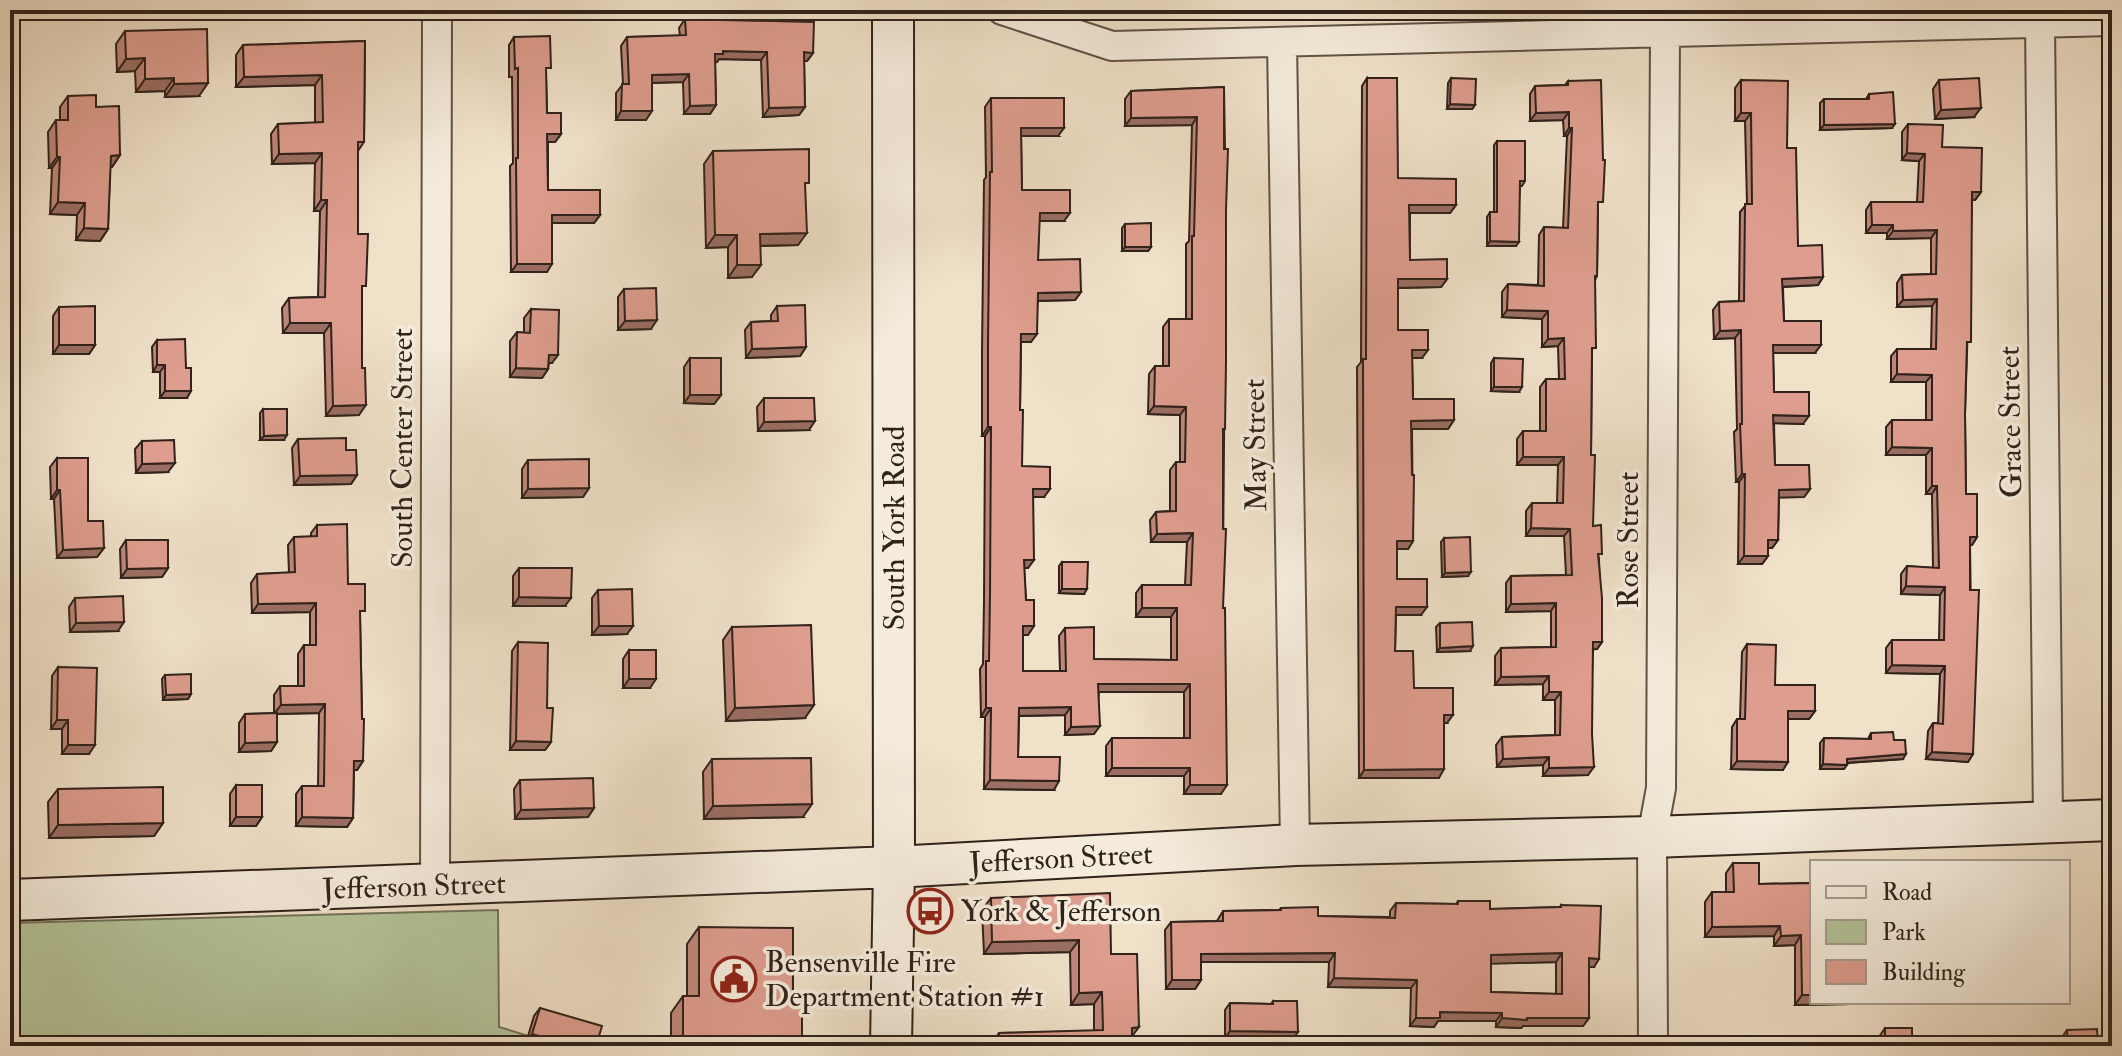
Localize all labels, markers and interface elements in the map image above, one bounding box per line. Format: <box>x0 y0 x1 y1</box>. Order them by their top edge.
street label: South Center Street <box>384 328 421 568</box>
street label: Grace Street <box>1991 345 2030 498</box>
street label: May Street <box>1236 378 1275 512</box>
street label: South York Road <box>876 425 913 630</box>
street label: Rose Street <box>1610 471 1647 609</box>
street label: Jefferson Street <box>967 835 1154 882</box>
legend <box>1810 860 2070 1004</box>
street label: Jefferson Street <box>321 865 507 908</box>
text: Road <box>1882 877 1932 908</box>
bus stop icon: York & Jefferson <box>906 887 954 935</box>
place label: York & Jefferson <box>961 893 1162 930</box>
text: Park <box>1882 917 1926 948</box>
place label: Bensenville Fire Department Station #1 <box>765 944 1044 1015</box>
public building icon: Bensenville Fire Department Station #1 <box>710 955 758 1003</box>
text: Building <box>1882 957 1966 988</box>

